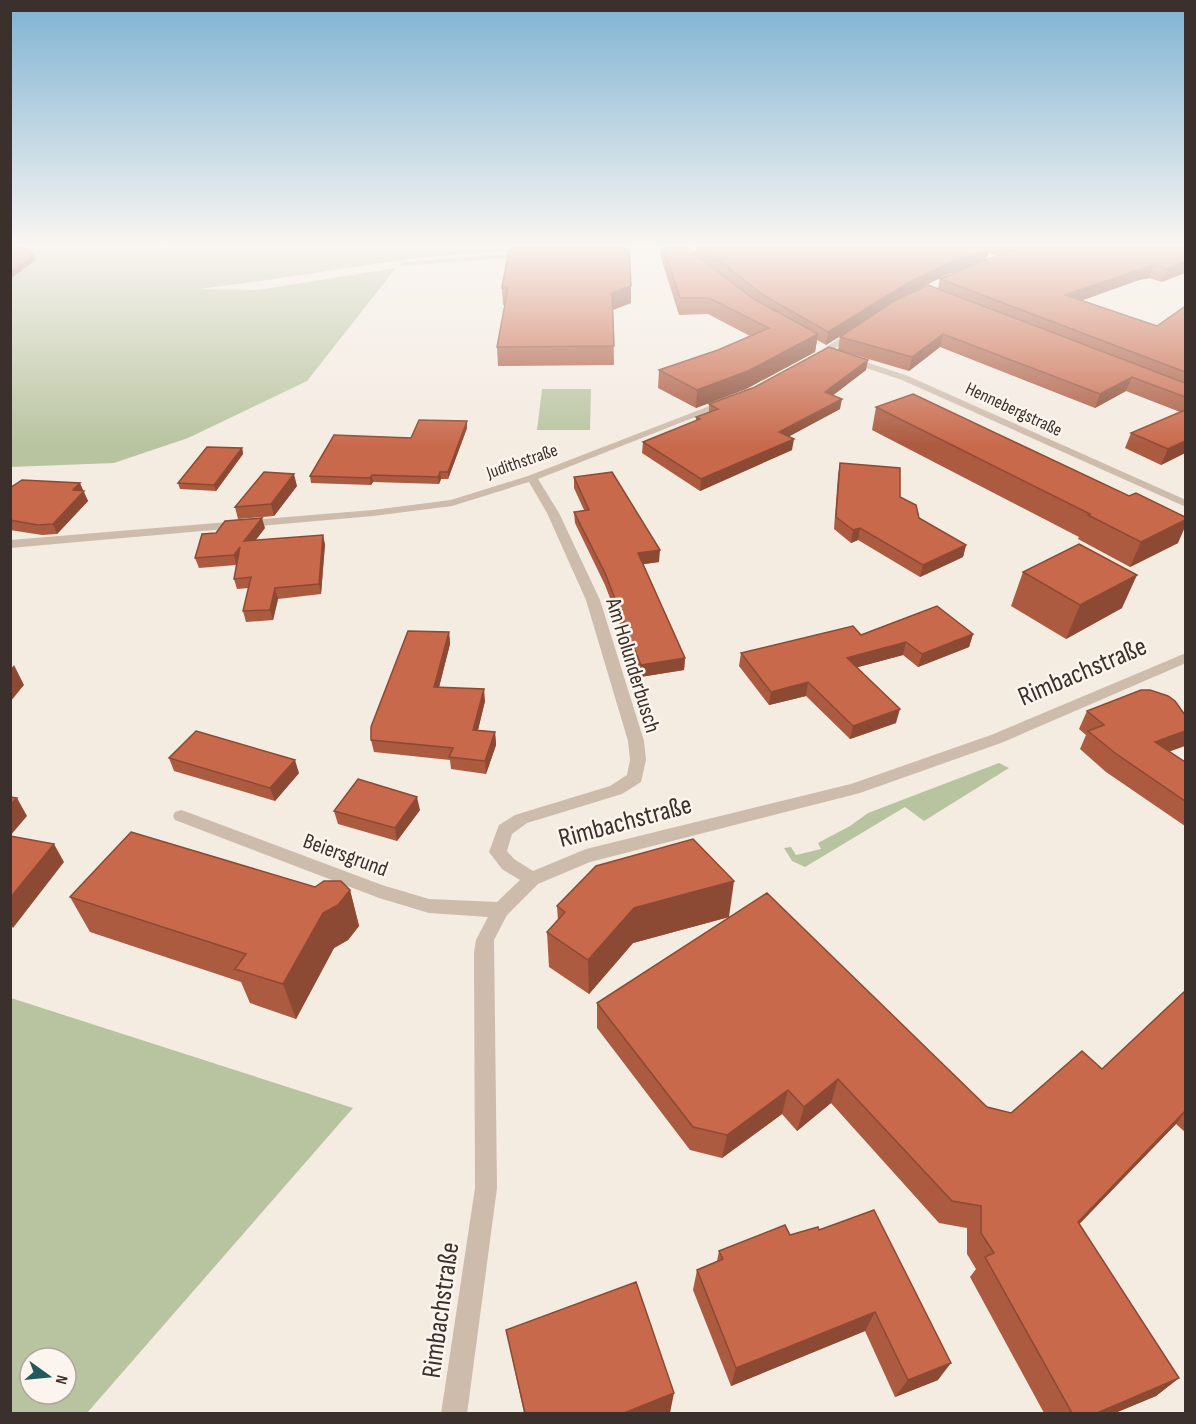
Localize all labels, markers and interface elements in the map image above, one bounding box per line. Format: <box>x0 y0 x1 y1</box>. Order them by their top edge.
street label: Hennebergstraße <box>962 378 1065 441</box>
street label: Judithstraße <box>483 440 560 484</box>
street label: Am Holunderbusch <box>599 594 666 736</box>
street label: Rimbachstraße <box>1013 631 1152 713</box>
street label: Rimbachstraße <box>555 789 695 855</box>
street label: Beiersgrund <box>299 828 392 883</box>
street label: Rimbachstraße <box>416 1240 466 1380</box>
north arrow <box>18 1346 78 1406</box>
text: N <box>51 1373 71 1386</box>

